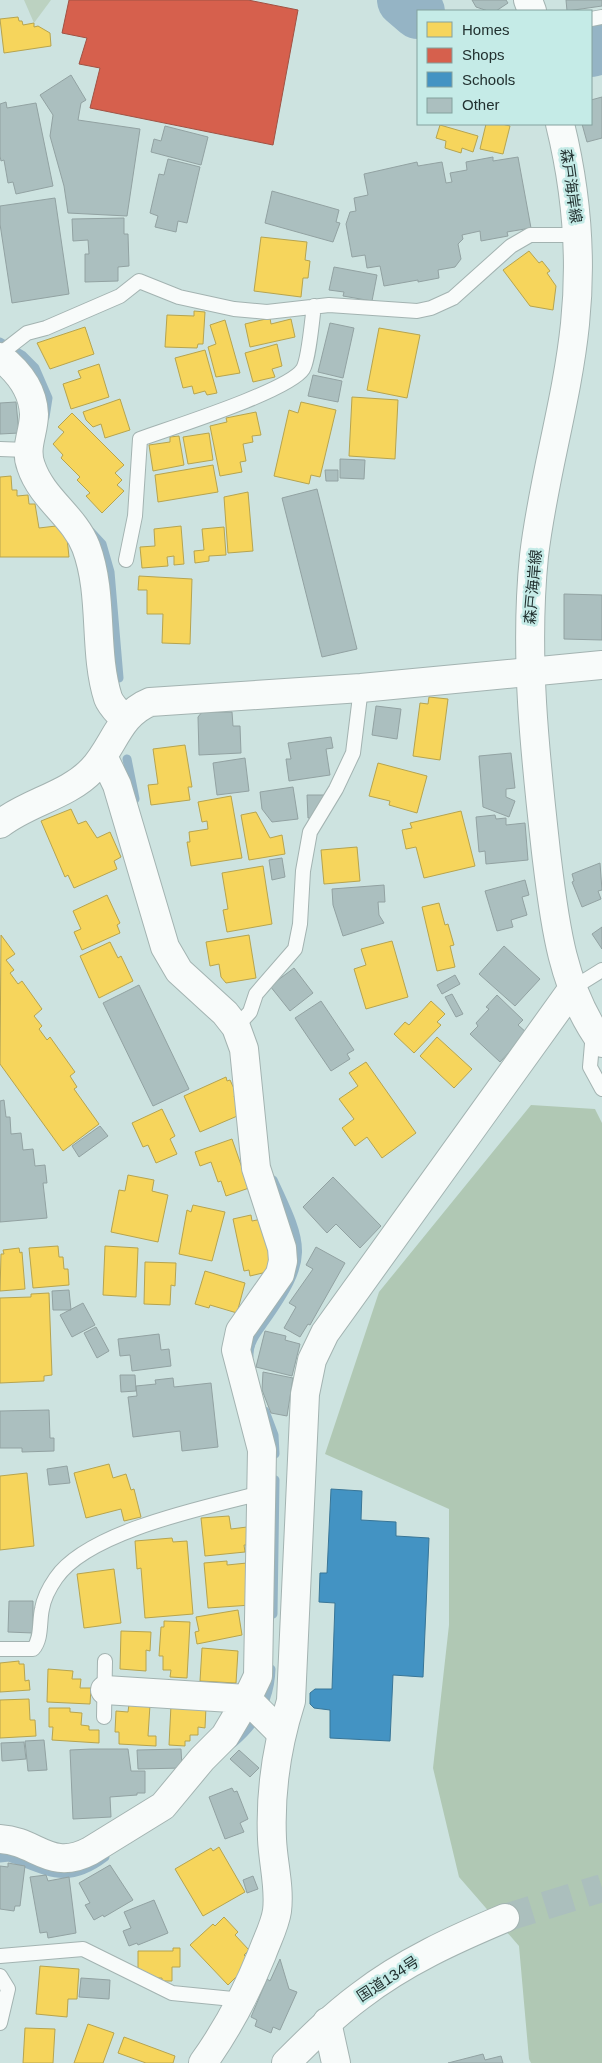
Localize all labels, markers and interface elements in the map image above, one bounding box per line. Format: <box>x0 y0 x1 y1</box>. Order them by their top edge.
legend <box>417 10 592 125</box>
text: Homes <box>462 21 510 38</box>
text: Shops <box>462 46 505 63</box>
text: Schools <box>462 71 515 88</box>
text: Other <box>462 96 500 113</box>
street label: 森戸海岸線 <box>558 148 585 224</box>
street label: 森戸海岸線 <box>521 549 544 625</box>
street label: 国道134号 <box>354 1952 422 2005</box>

